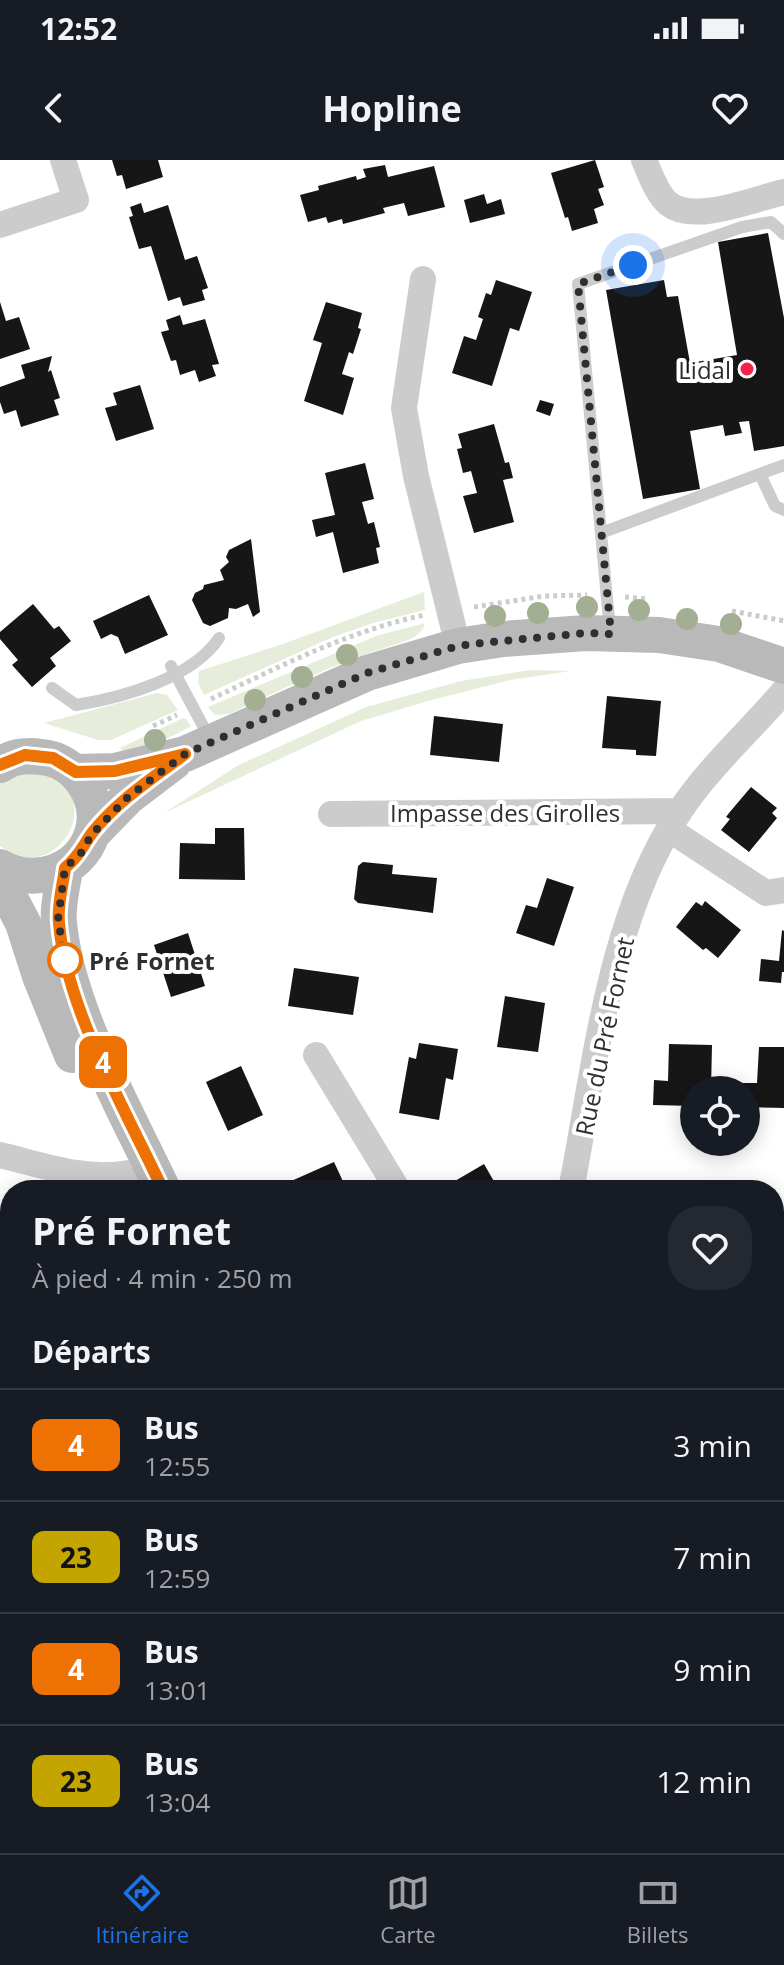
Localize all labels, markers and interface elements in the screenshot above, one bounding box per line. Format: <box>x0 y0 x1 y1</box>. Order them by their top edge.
text: 12:52 <box>40 8 117 49</box>
text: Hopline <box>322 84 462 133</box>
icon: back <box>32 86 76 130</box>
icon: heart <box>708 86 752 130</box>
your location <box>613 245 653 285</box>
place label: Lidal <box>678 353 731 386</box>
marker: Lidal <box>738 360 756 378</box>
street label: Impasse des Girolles <box>390 796 620 829</box>
street label: Rue du Pré Fornet <box>567 934 641 1138</box>
marker: Pré Fornet <box>48 943 82 977</box>
place label: Pré Fornet <box>89 944 215 977</box>
line badge: 4 <box>77 1036 129 1088</box>
text: 4 <box>95 1043 111 1081</box>
map controls <box>680 1076 760 1156</box>
button: locate <box>680 1076 760 1156</box>
text: Pré Fornet <box>32 1204 231 1256</box>
button: heart <box>668 1206 752 1290</box>
text: À pied · 4 min · 250 m <box>32 1260 292 1296</box>
text: Départs <box>32 1331 151 1372</box>
text: Bus <box>144 1407 199 1448</box>
text: 3 min <box>673 1425 752 1466</box>
text: 4 <box>68 1426 84 1464</box>
text: 12:55 <box>144 1448 210 1484</box>
text: Bus <box>144 1519 199 1560</box>
text: 7 min <box>673 1537 752 1578</box>
text: 23 <box>60 1538 92 1576</box>
text: 12:59 <box>144 1560 210 1596</box>
text: Bus <box>144 1631 199 1672</box>
text: 9 min <box>673 1649 752 1690</box>
text: 4 <box>68 1650 84 1688</box>
text: 13:01 <box>144 1672 210 1708</box>
text: Bus <box>144 1743 199 1784</box>
text: 12 min <box>656 1761 752 1802</box>
text: 23 <box>60 1762 92 1800</box>
text: 13:04 <box>144 1784 210 1820</box>
tab: Itinéraire <box>96 1871 189 1949</box>
tab: Carte <box>380 1871 436 1949</box>
tab: Billets <box>627 1871 688 1949</box>

